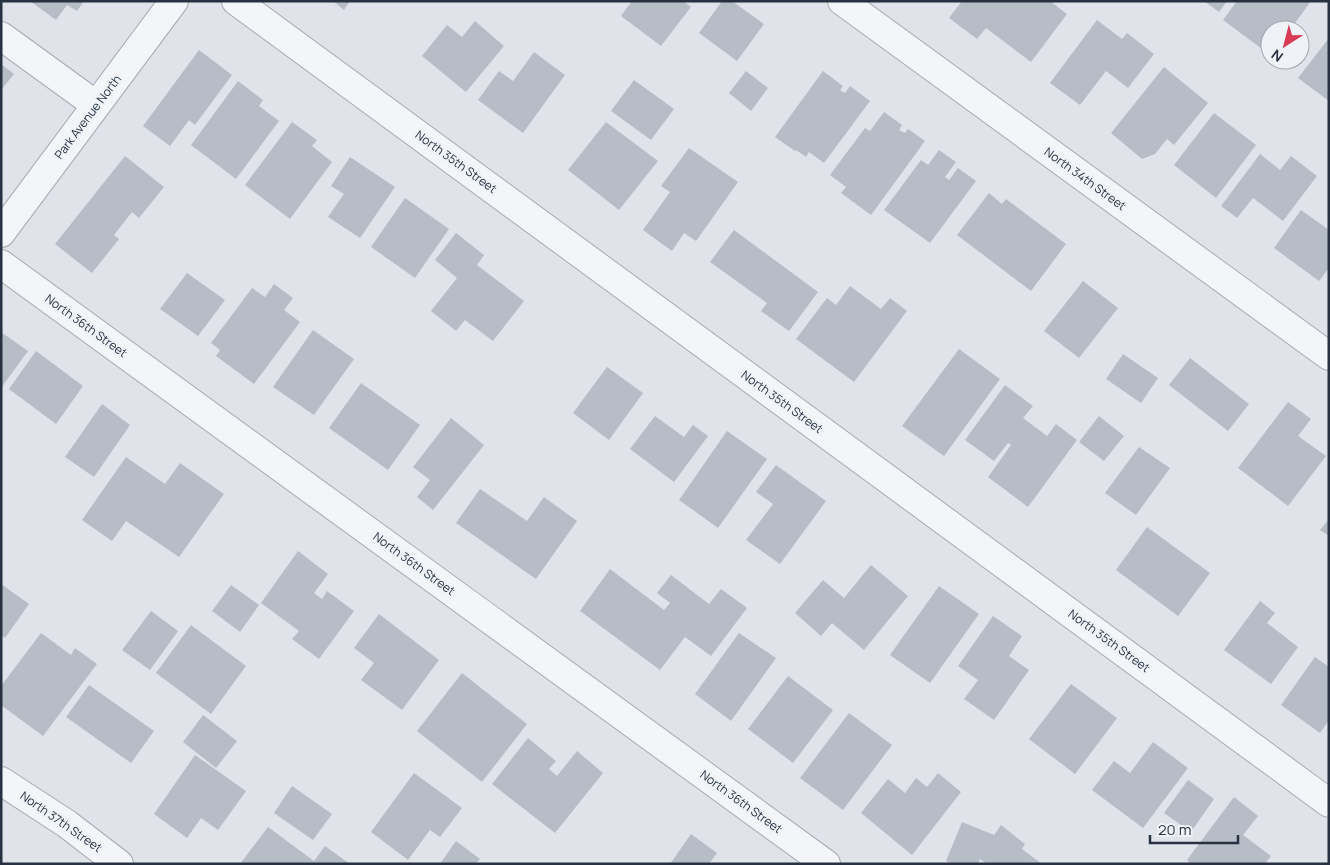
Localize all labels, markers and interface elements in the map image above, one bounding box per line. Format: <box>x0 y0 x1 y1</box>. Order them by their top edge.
north arrow <box>1260 20 1310 70</box>
text: N <box>1267 45 1287 67</box>
street label: Park Avenue North <box>50 71 125 162</box>
street label: North 35th Street <box>412 126 501 197</box>
street label: North 34th Street <box>1041 143 1130 214</box>
street label: North 36th Street <box>42 290 131 361</box>
street label: North 35th Street <box>738 366 827 437</box>
street label: North 36th Street <box>370 528 459 599</box>
street label: North 35th Street <box>1065 605 1154 676</box>
street label: North 36th Street <box>697 766 786 837</box>
street label: North 37th Street <box>17 787 106 856</box>
scale bar <box>1150 812 1238 844</box>
text: 20 m <box>1158 819 1191 840</box>

